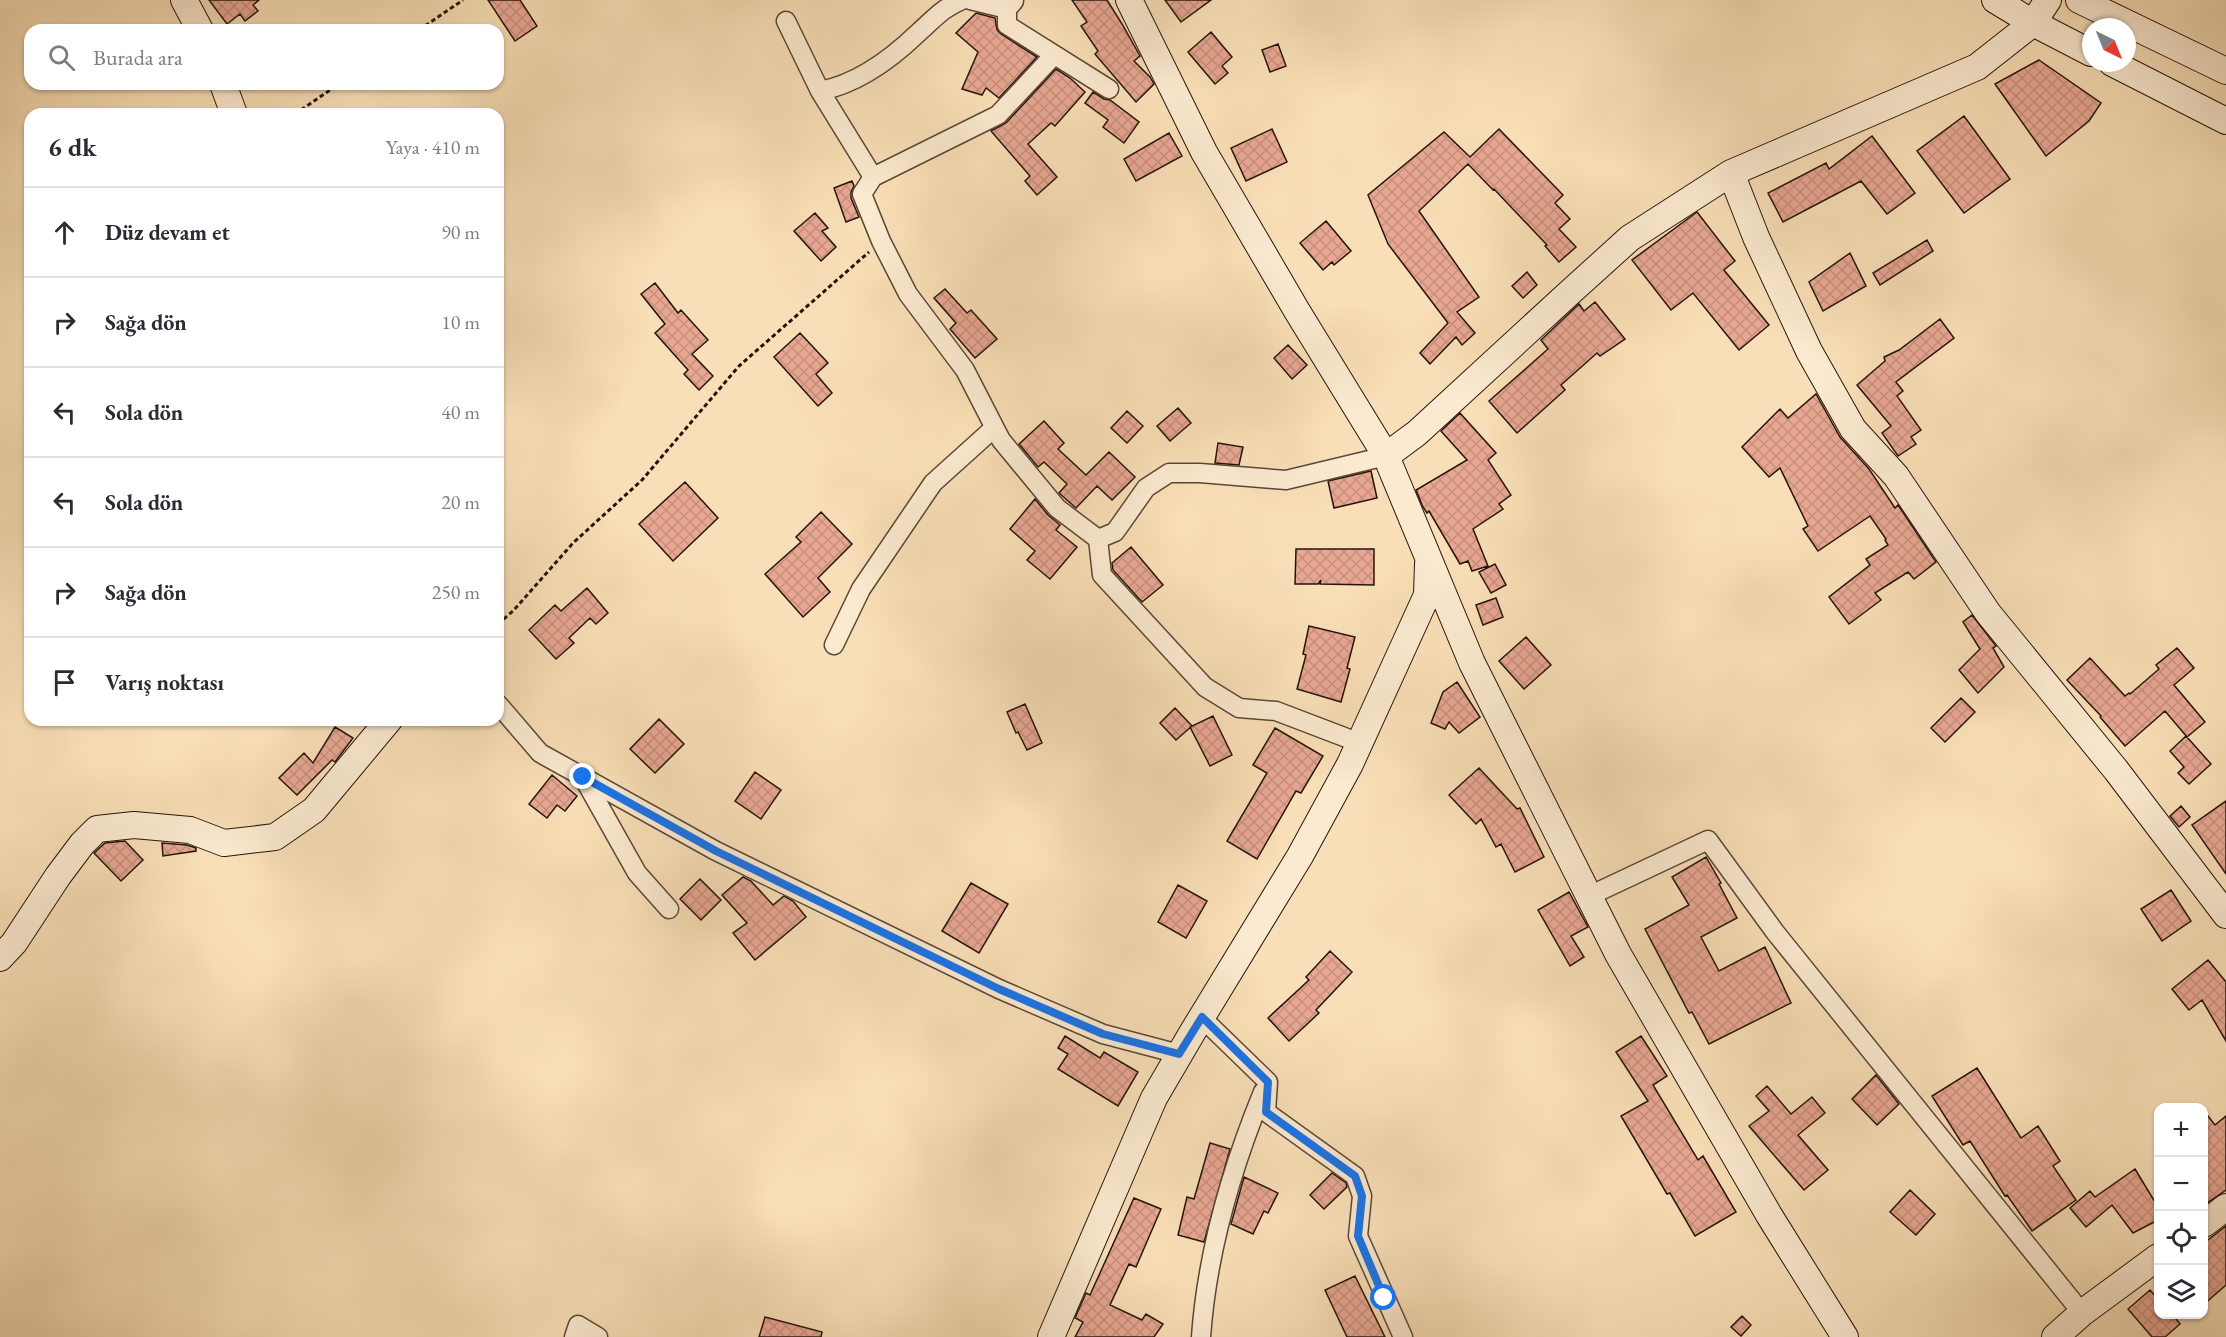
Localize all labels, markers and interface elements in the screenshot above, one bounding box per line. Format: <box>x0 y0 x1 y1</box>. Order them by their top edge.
north arrow <box>2082 18 2136 72</box>
search box <box>24 24 504 90</box>
icon: search <box>45 41 78 74</box>
text: Burada ara <box>93 43 183 72</box>
text: 6 dk <box>48 130 97 164</box>
text: Yaya · 410 m <box>386 134 480 160</box>
icon: ahead <box>48 216 81 249</box>
text: Düz devam et <box>105 218 230 247</box>
text: 90 m <box>441 219 480 245</box>
icon: right <box>48 306 81 339</box>
text: Sağa dön <box>105 308 187 337</box>
text: 10 m <box>441 309 480 335</box>
icon: left <box>48 396 81 429</box>
text: Sola dön <box>105 398 183 427</box>
text: 40 m <box>441 399 480 425</box>
icon: left <box>48 486 81 519</box>
text: Sola dön <box>105 488 183 517</box>
text: 20 m <box>441 489 480 515</box>
icon: right <box>48 576 81 609</box>
text: Sağa dön <box>105 578 187 607</box>
text: 250 m <box>432 579 480 605</box>
icon: arrive <box>48 666 81 699</box>
text: Varış noktası <box>105 668 224 697</box>
route end <box>569 763 595 789</box>
map controls <box>2154 1103 2208 1319</box>
button: + <box>2154 1103 2208 1157</box>
button: − <box>2154 1157 2208 1211</box>
button: locate <box>2154 1211 2208 1265</box>
button: layers <box>2154 1265 2208 1319</box>
route start <box>1370 1284 1396 1310</box>

